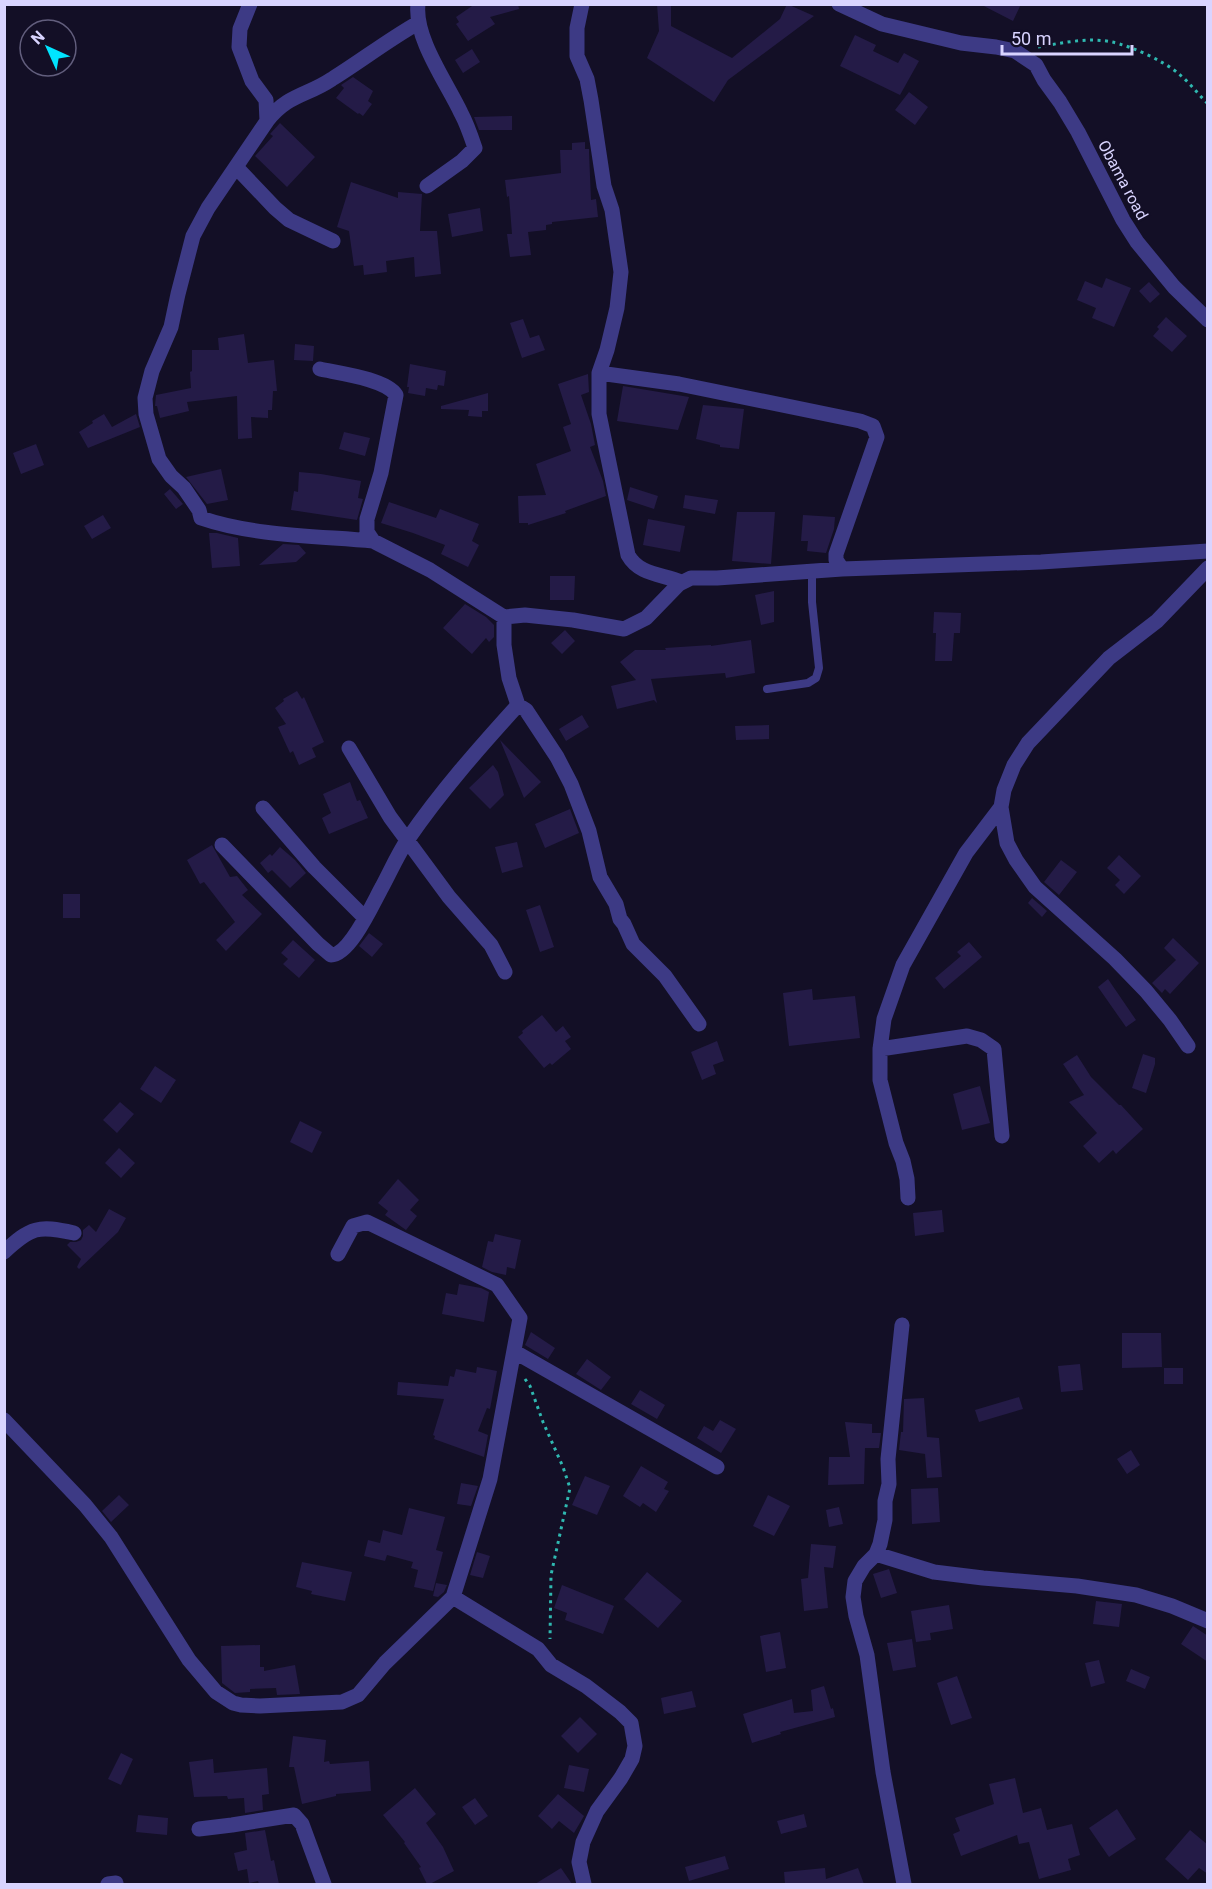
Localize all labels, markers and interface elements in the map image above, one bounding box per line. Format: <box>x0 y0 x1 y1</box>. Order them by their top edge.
north arrow <box>18 18 78 78</box>
scale bar <box>1002 18 1132 56</box>
text: N <box>27 27 48 48</box>
text: 50 m <box>1011 28 1051 49</box>
street label: Obama road <box>1094 137 1152 223</box>

